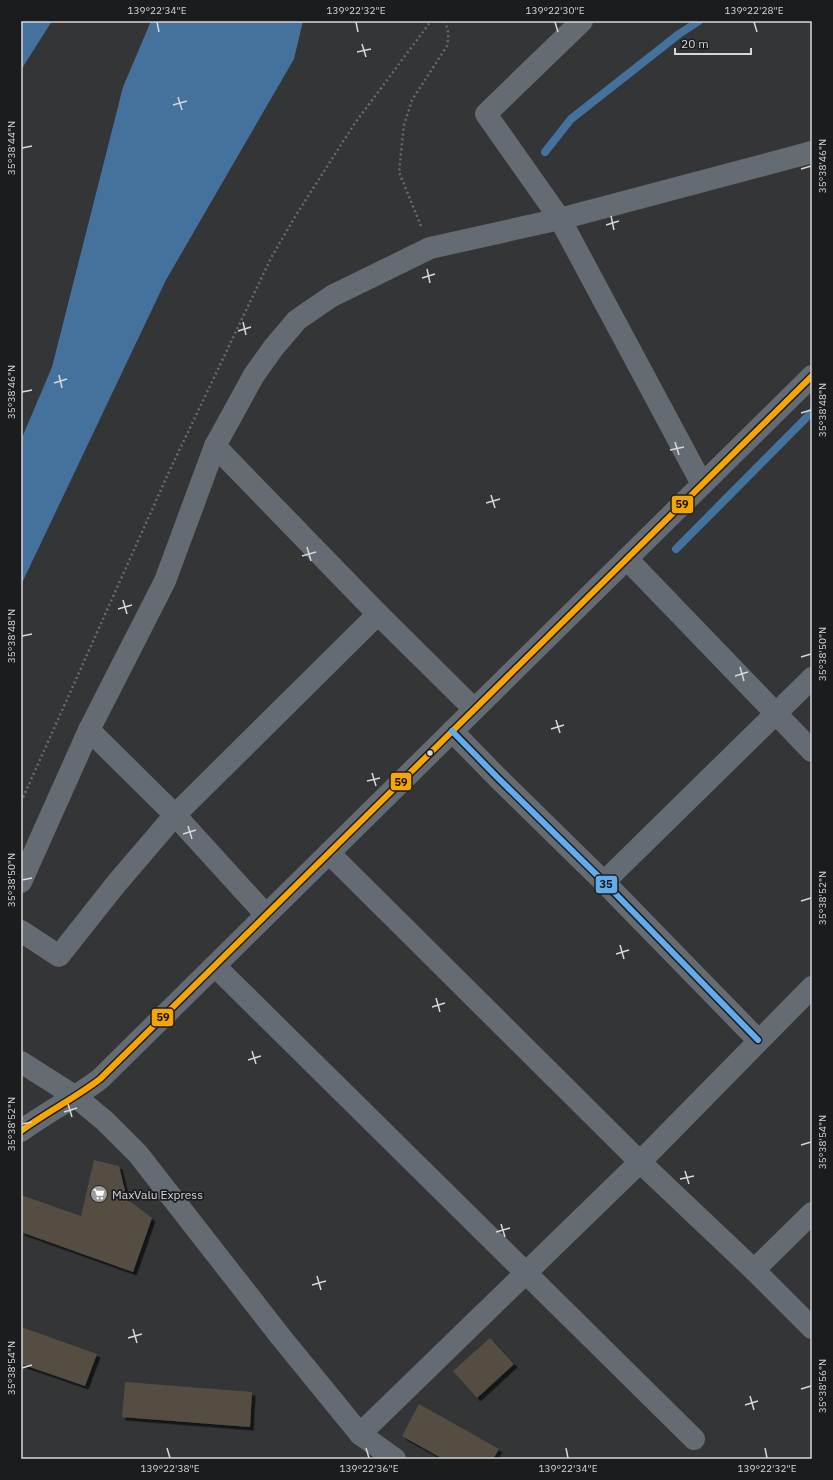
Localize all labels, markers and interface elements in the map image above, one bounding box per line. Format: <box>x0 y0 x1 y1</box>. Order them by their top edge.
text: 139°22'34"E <box>127 4 187 17</box>
text: 139°22'32"E <box>326 4 386 17</box>
text: 139°22'30"E <box>525 4 585 17</box>
text: 139°22'28"E <box>724 4 784 17</box>
scale bar <box>675 30 751 56</box>
text: 20 m <box>681 36 709 51</box>
text: 35°38'44"N <box>5 121 18 175</box>
text: 35°38'46"N <box>816 139 829 193</box>
text: 35°38'46"N <box>5 365 18 419</box>
text: 35°38'48"N <box>816 383 829 437</box>
line badge: 59 <box>671 495 694 514</box>
text: 59 <box>675 497 689 511</box>
text: 35°38'48"N <box>5 609 18 663</box>
text: 35°38'50"N <box>816 627 829 681</box>
unlabelled marker <box>425 748 435 758</box>
line badge: 59 <box>390 772 412 791</box>
text: 59 <box>394 775 408 789</box>
text: 35°38'50"N <box>5 853 18 907</box>
text: 35°38'52"N <box>816 871 829 925</box>
line badge: 35 <box>595 875 618 894</box>
text: 35 <box>599 877 613 891</box>
line badge: 59 <box>151 1008 174 1027</box>
text: 59 <box>156 1010 170 1024</box>
text: 35°38'52"N <box>5 1097 18 1151</box>
text: 35°38'54"N <box>816 1115 829 1169</box>
supermarket icon: MaxValu Express <box>89 1184 109 1204</box>
place label: MaxValu Express <box>112 1187 203 1202</box>
text: 35°38'54"N <box>5 1341 18 1395</box>
text: 35°38'56"N <box>816 1359 829 1413</box>
text: 139°22'38"E <box>140 1462 200 1475</box>
text: 139°22'36"E <box>339 1462 399 1475</box>
text: 139°22'34"E <box>538 1462 598 1475</box>
text: 139°22'32"E <box>737 1462 797 1475</box>

